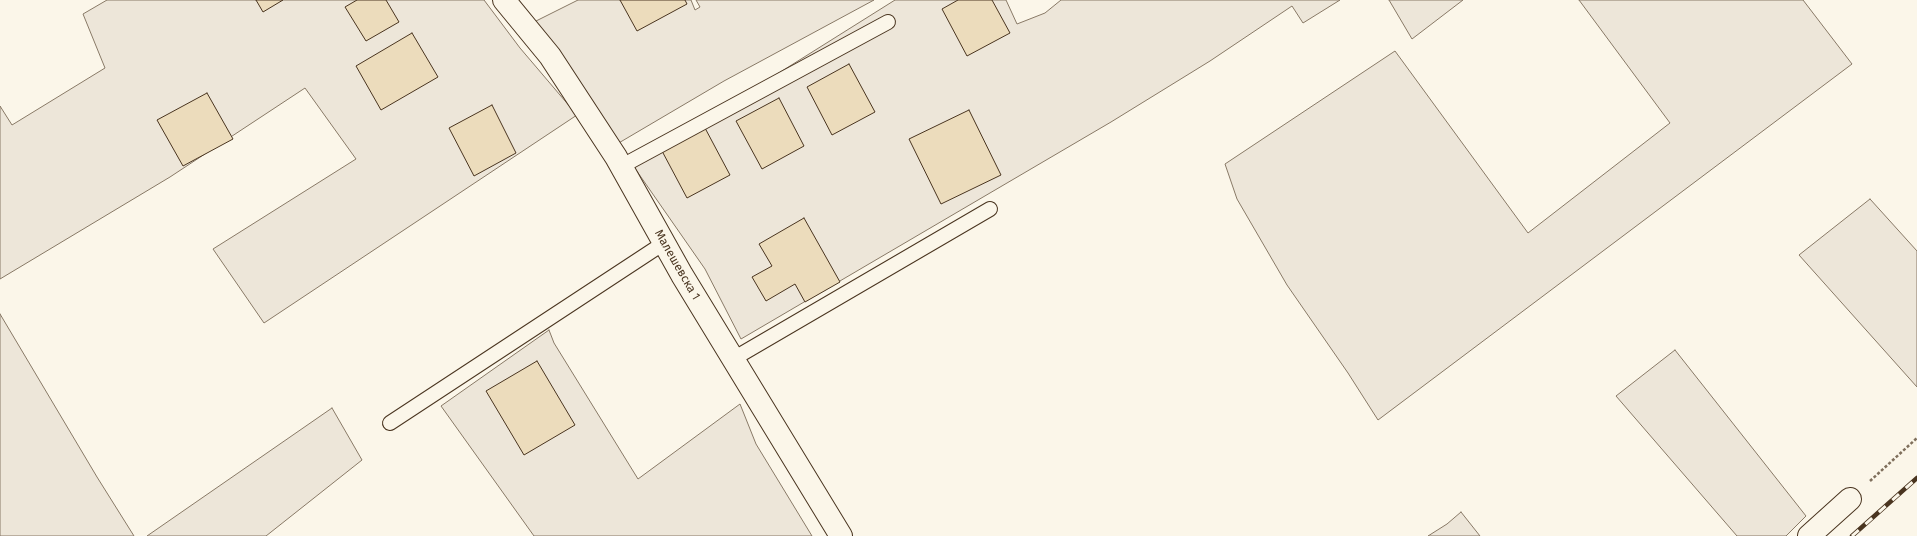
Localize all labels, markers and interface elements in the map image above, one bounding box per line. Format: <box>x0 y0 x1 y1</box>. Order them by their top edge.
street label: Малешевска 1 <box>651 227 703 303</box>

